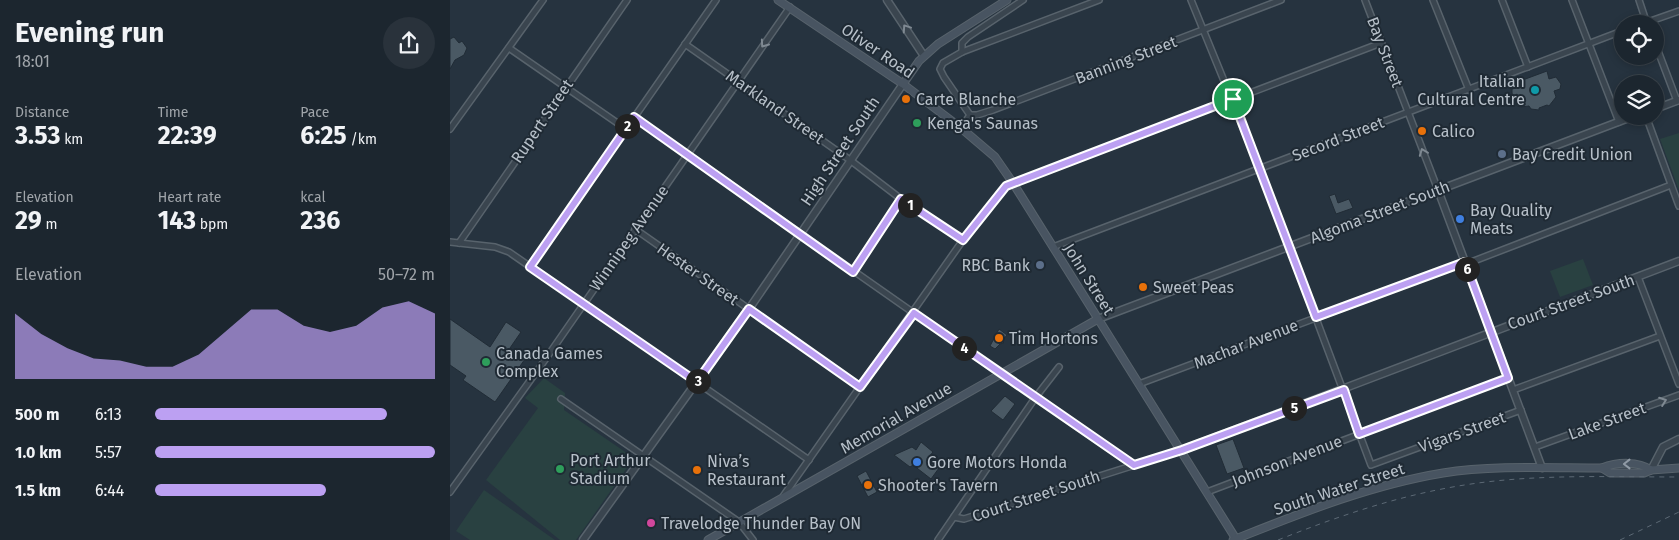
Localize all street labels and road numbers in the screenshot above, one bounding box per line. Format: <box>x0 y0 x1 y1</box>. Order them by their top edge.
street label: Bay Street <box>1363 14 1407 90</box>
street label: Oliver Road <box>838 20 918 82</box>
street label: Banning Street <box>1073 32 1180 88</box>
street label: Markland Street <box>722 66 828 148</box>
street label: Rupert Street <box>507 75 577 166</box>
street label: High Street South <box>796 93 884 209</box>
street label: Secord Street <box>1289 113 1387 165</box>
street label: Algoma Street South <box>1307 177 1453 247</box>
street label: Winnipeg Avenue <box>585 181 673 295</box>
street label: Hester Street <box>654 239 743 309</box>
street label: John Street <box>1060 240 1119 318</box>
street label: Court Street South <box>1505 270 1637 334</box>
street label: Machar Avenue <box>1191 315 1301 373</box>
street label: Memorial Avenue <box>837 378 955 458</box>
street label: Lake Street <box>1566 398 1648 444</box>
street label: Vigars Street <box>1416 407 1508 457</box>
street label: Johnson Avenue <box>1229 431 1345 491</box>
street label: South Water Street <box>1271 459 1407 519</box>
street label: Court Street South <box>969 466 1103 526</box>

